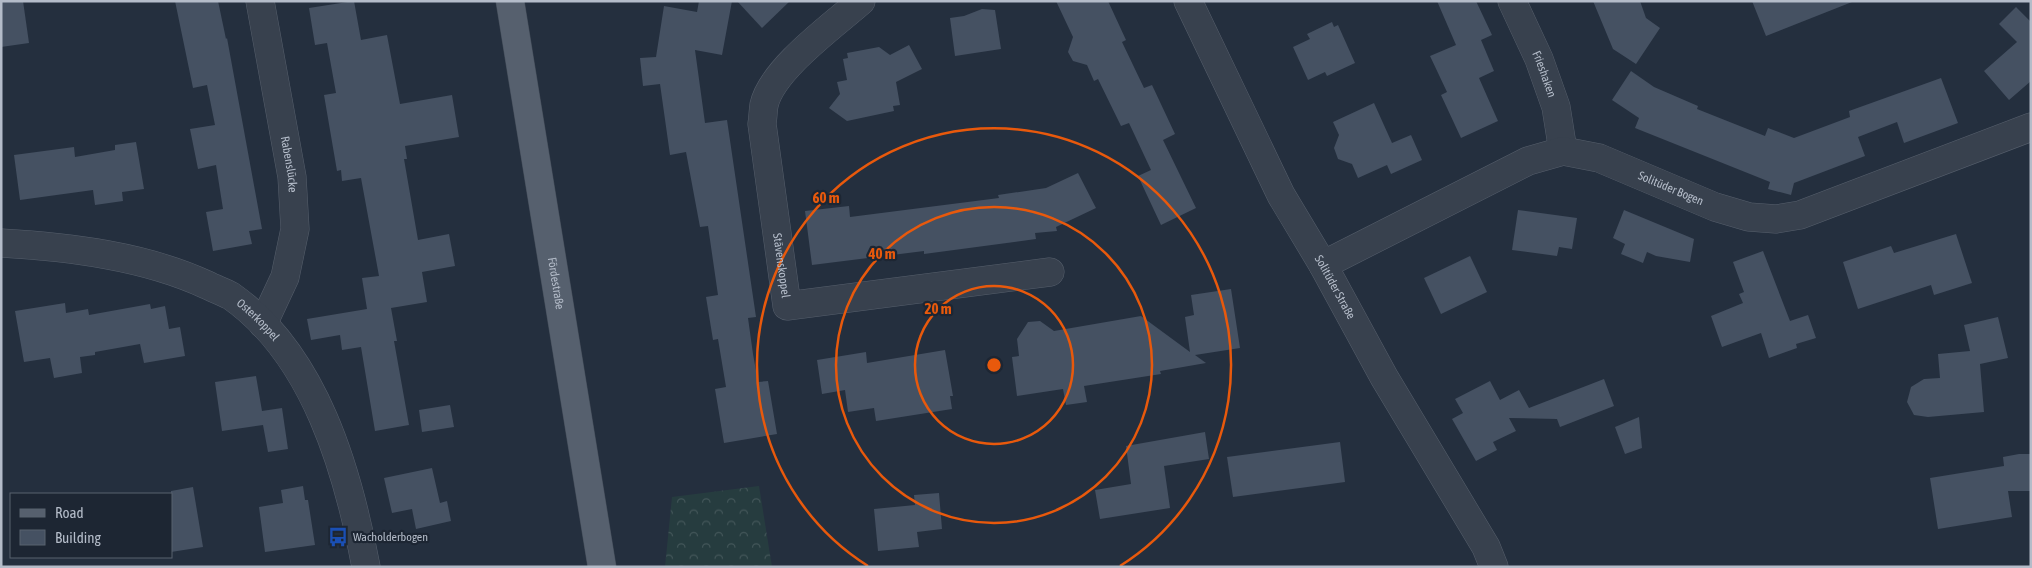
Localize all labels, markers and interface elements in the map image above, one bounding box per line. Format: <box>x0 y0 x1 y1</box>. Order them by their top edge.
street label: Frieshaken <box>1529 49 1559 99</box>
street label: Rabenslücke <box>278 135 300 193</box>
street label: Solitüder Bogen <box>1636 168 1706 208</box>
text: 60 m <box>813 189 840 206</box>
street label: Stävenskoppel <box>770 232 793 300</box>
text: 40 m <box>868 245 896 262</box>
street label: Solitüder Straße <box>1312 253 1358 322</box>
street label: Fördestraße <box>545 256 567 310</box>
street label: Osterkoppel <box>234 296 283 344</box>
text: 20 m <box>925 300 952 317</box>
centre of rings <box>985 356 1003 374</box>
legend <box>10 493 172 558</box>
text: Road <box>55 504 84 521</box>
bus stop icon: Wacholderbogen <box>327 526 349 548</box>
text: Building <box>55 529 101 546</box>
place label: Wacholderbogen <box>353 530 428 544</box>

